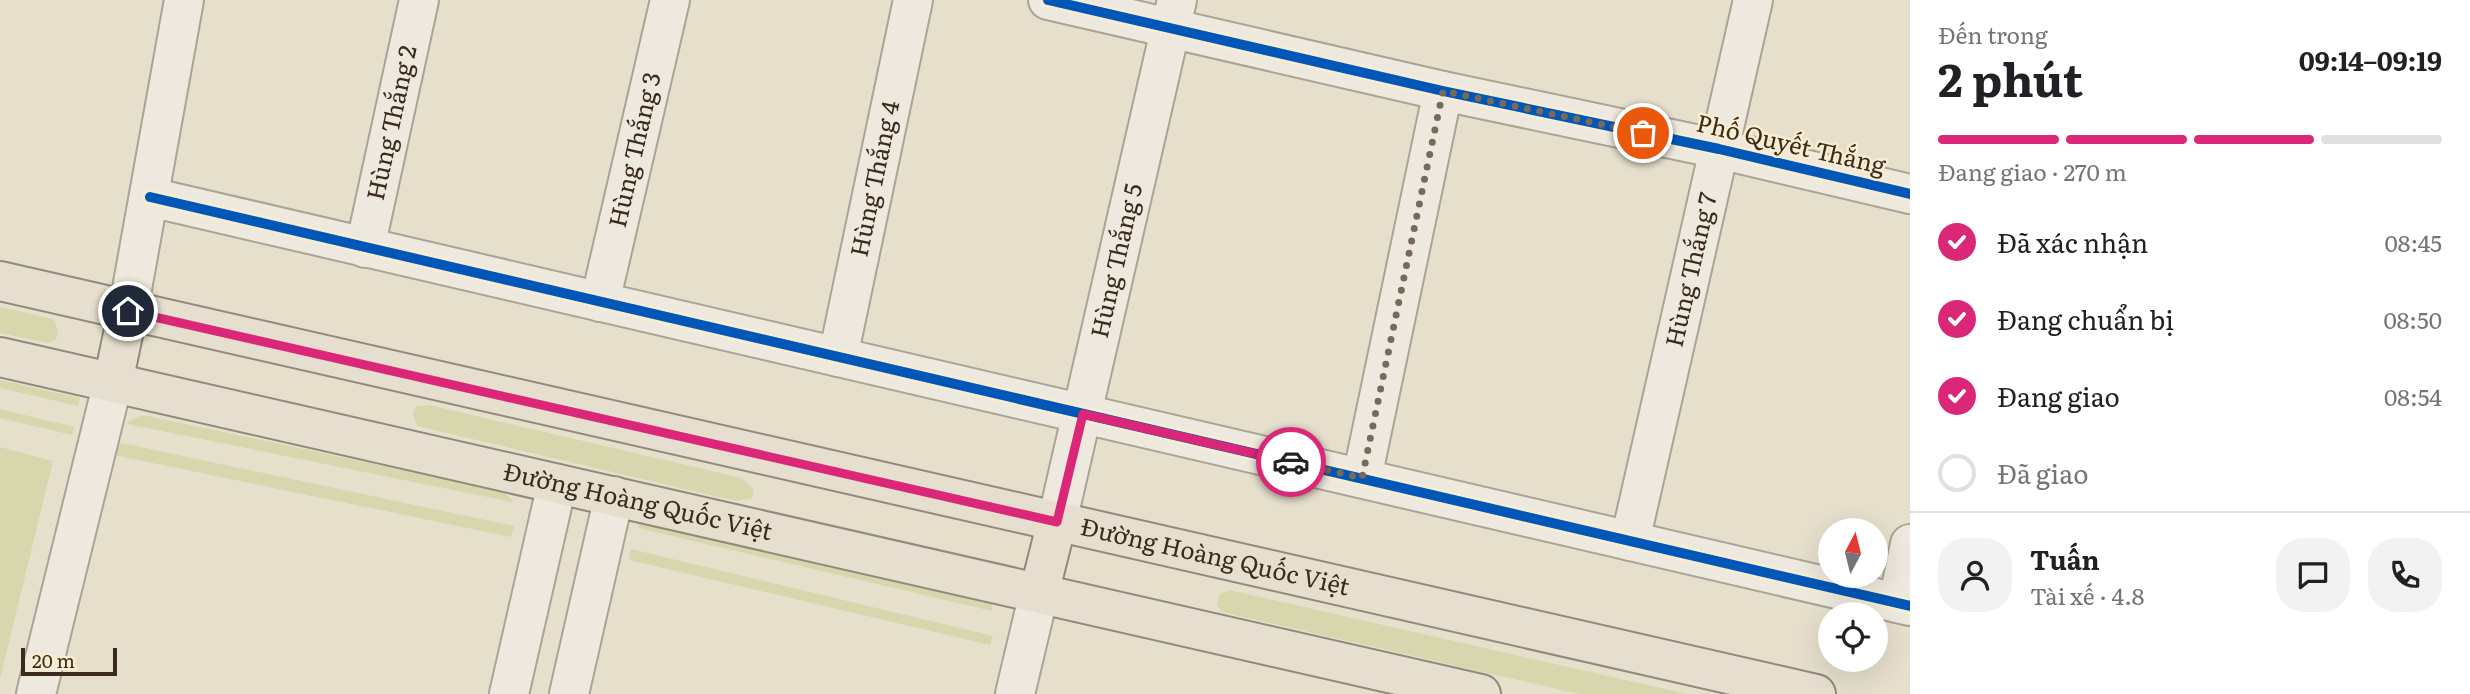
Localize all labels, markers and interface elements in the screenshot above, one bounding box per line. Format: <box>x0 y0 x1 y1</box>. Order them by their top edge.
text: Đến trong <box>1938 17 2048 51</box>
text: 09:14–09:19 <box>2299 40 2442 79</box>
street label: Hùng Thắng 2 <box>356 42 424 203</box>
text: 2 phút <box>1938 43 2083 111</box>
street label: Hùng Thắng 3 <box>598 68 668 231</box>
street label: Hùng Thắng 4 <box>840 97 906 260</box>
pin <box>1613 103 1673 163</box>
street label: Phố Quyết Thắng <box>1694 104 1890 181</box>
icon: bag <box>1624 114 1662 152</box>
text: Đang giao · 270 m <box>1938 154 2127 188</box>
street label: Hùng Thắng 5 <box>1080 180 1149 341</box>
street label: Hùng Thắng 7 <box>1655 189 1724 350</box>
text: Đã xác nhận <box>1997 222 2148 261</box>
icon: check <box>1938 223 1976 261</box>
text: 08:45 <box>2384 225 2442 259</box>
pin <box>98 281 158 341</box>
icon: home <box>109 292 147 330</box>
text: Đang chuẩn bị <box>1997 299 2174 338</box>
icon: check <box>1938 300 1976 338</box>
text: 08:50 <box>2383 302 2442 336</box>
text: Đang giao <box>1997 376 2120 415</box>
icon: check <box>1938 377 1976 415</box>
text: 08:54 <box>2384 379 2442 413</box>
courier <box>1256 427 1326 497</box>
icon: car <box>1272 443 1310 481</box>
street label: Đường Hoàng Quốc Việt <box>500 452 777 547</box>
text: Đã giao <box>1997 453 2088 492</box>
street label: Đường Hoàng Quốc Việt <box>1078 507 1354 603</box>
north arrow <box>1818 518 1888 588</box>
map controls <box>1818 518 1888 672</box>
button: person <box>1938 538 2012 612</box>
button: chat <box>2276 538 2350 612</box>
button: phone <box>2368 538 2442 612</box>
text: Tuấn <box>2030 539 2100 578</box>
text: Tài xế · 4.8 <box>2030 578 2145 612</box>
button: locate <box>1818 602 1888 672</box>
scale bar <box>21 645 117 677</box>
text: 20 m <box>32 646 75 674</box>

